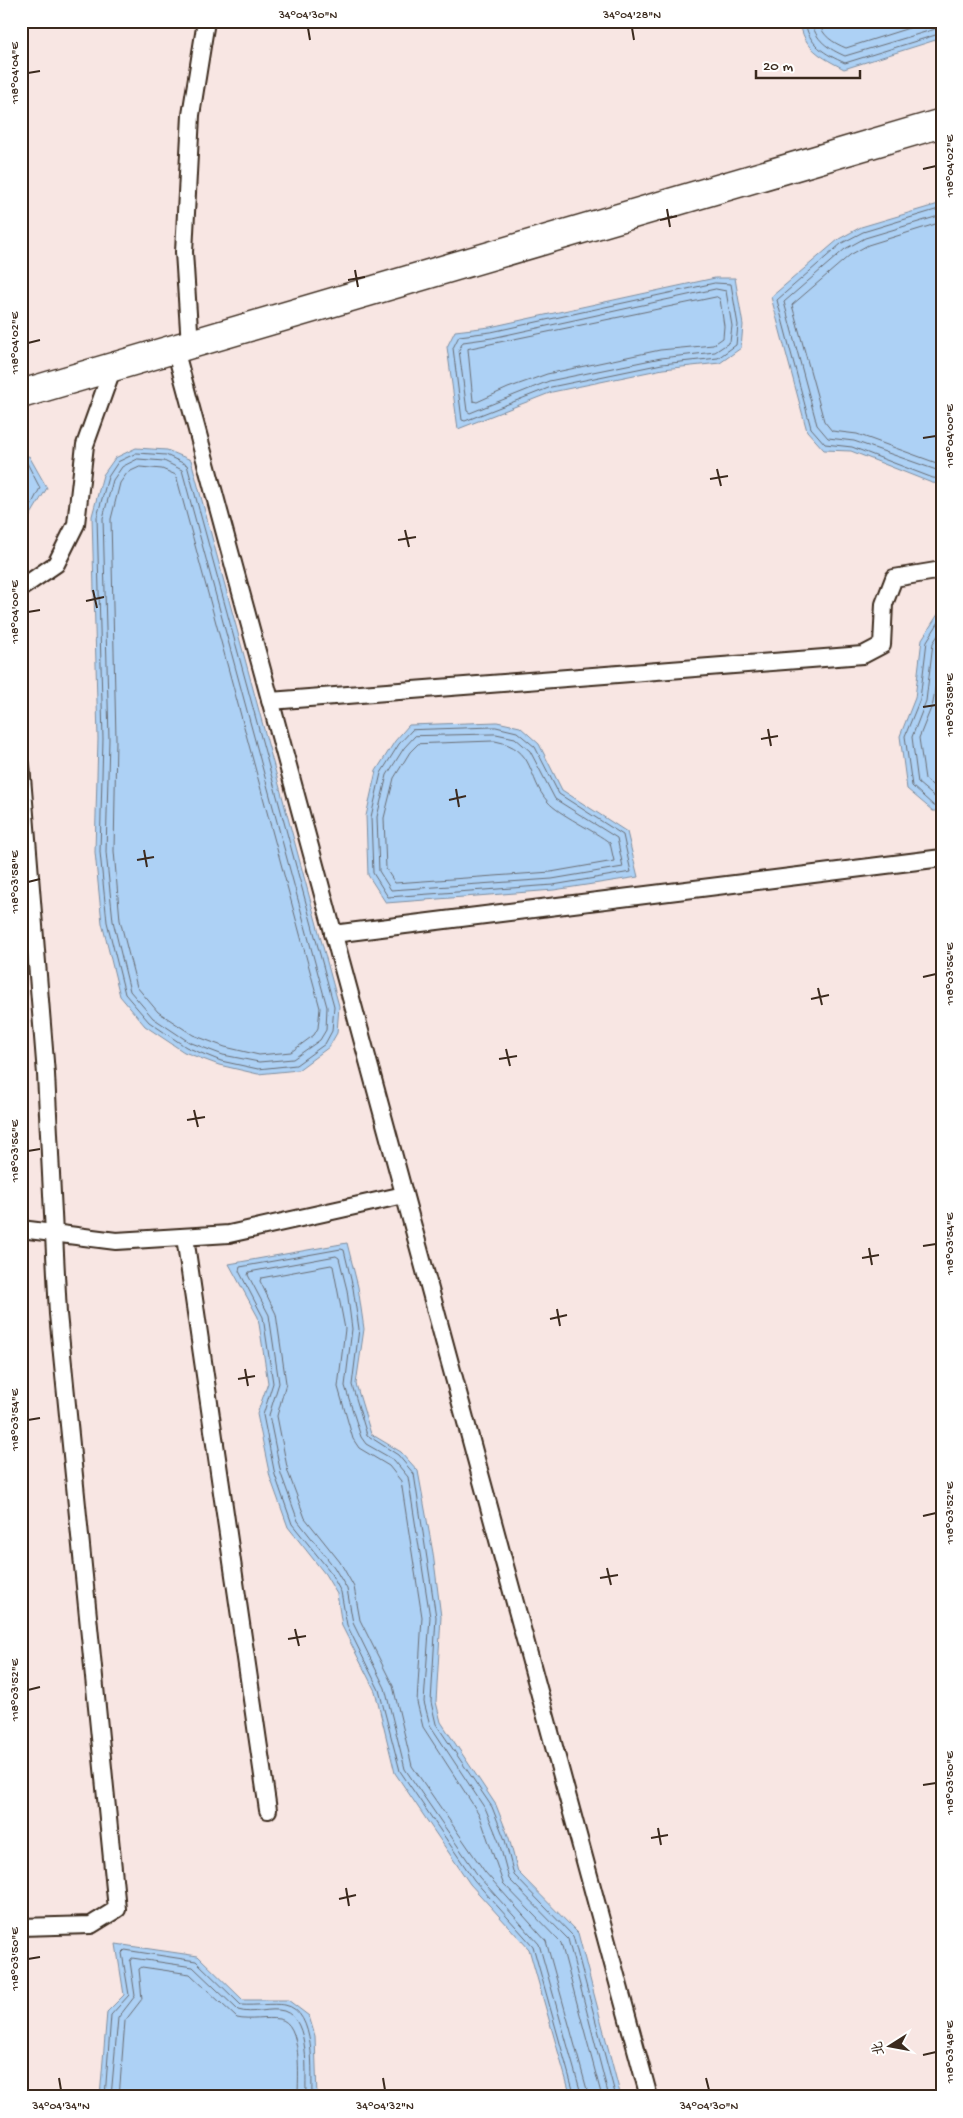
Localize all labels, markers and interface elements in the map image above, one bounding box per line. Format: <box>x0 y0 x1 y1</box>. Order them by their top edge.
text: 34°04'30"N <box>278 9 338 23</box>
text: 34°04'28"N <box>602 9 661 23</box>
text: 118°04'04"E <box>9 41 23 105</box>
scale bar <box>756 48 859 80</box>
text: 20 m <box>763 58 793 76</box>
text: 118°04'02"E <box>944 134 958 198</box>
text: 118°04'02"E <box>9 311 23 375</box>
text: 118°04'00"E <box>944 404 958 469</box>
text: 118°04'00"E <box>9 580 23 645</box>
text: 118°03'58"E <box>944 673 958 738</box>
text: 118°03'58"E <box>9 850 23 915</box>
text: 118°03'56"E <box>944 942 958 1006</box>
text: 118°03'56"E <box>9 1119 23 1183</box>
text: 118°03'54"E <box>944 1212 958 1276</box>
text: 118°03'54"E <box>9 1388 23 1452</box>
text: 118°03'52"E <box>944 1481 958 1545</box>
text: 118°03'52"E <box>9 1658 23 1722</box>
text: 118°03'50"E <box>944 1751 958 1816</box>
text: 118°03'50"E <box>9 1927 23 1992</box>
north arrow <box>866 2020 916 2070</box>
text: 118°03'48"E <box>944 2020 958 2084</box>
text: 北 <box>870 2040 889 2056</box>
text: 34°04'34"N <box>31 2100 90 2114</box>
text: 34°04'32"N <box>355 2100 414 2114</box>
text: 34°04'30"N <box>679 2100 739 2114</box>

